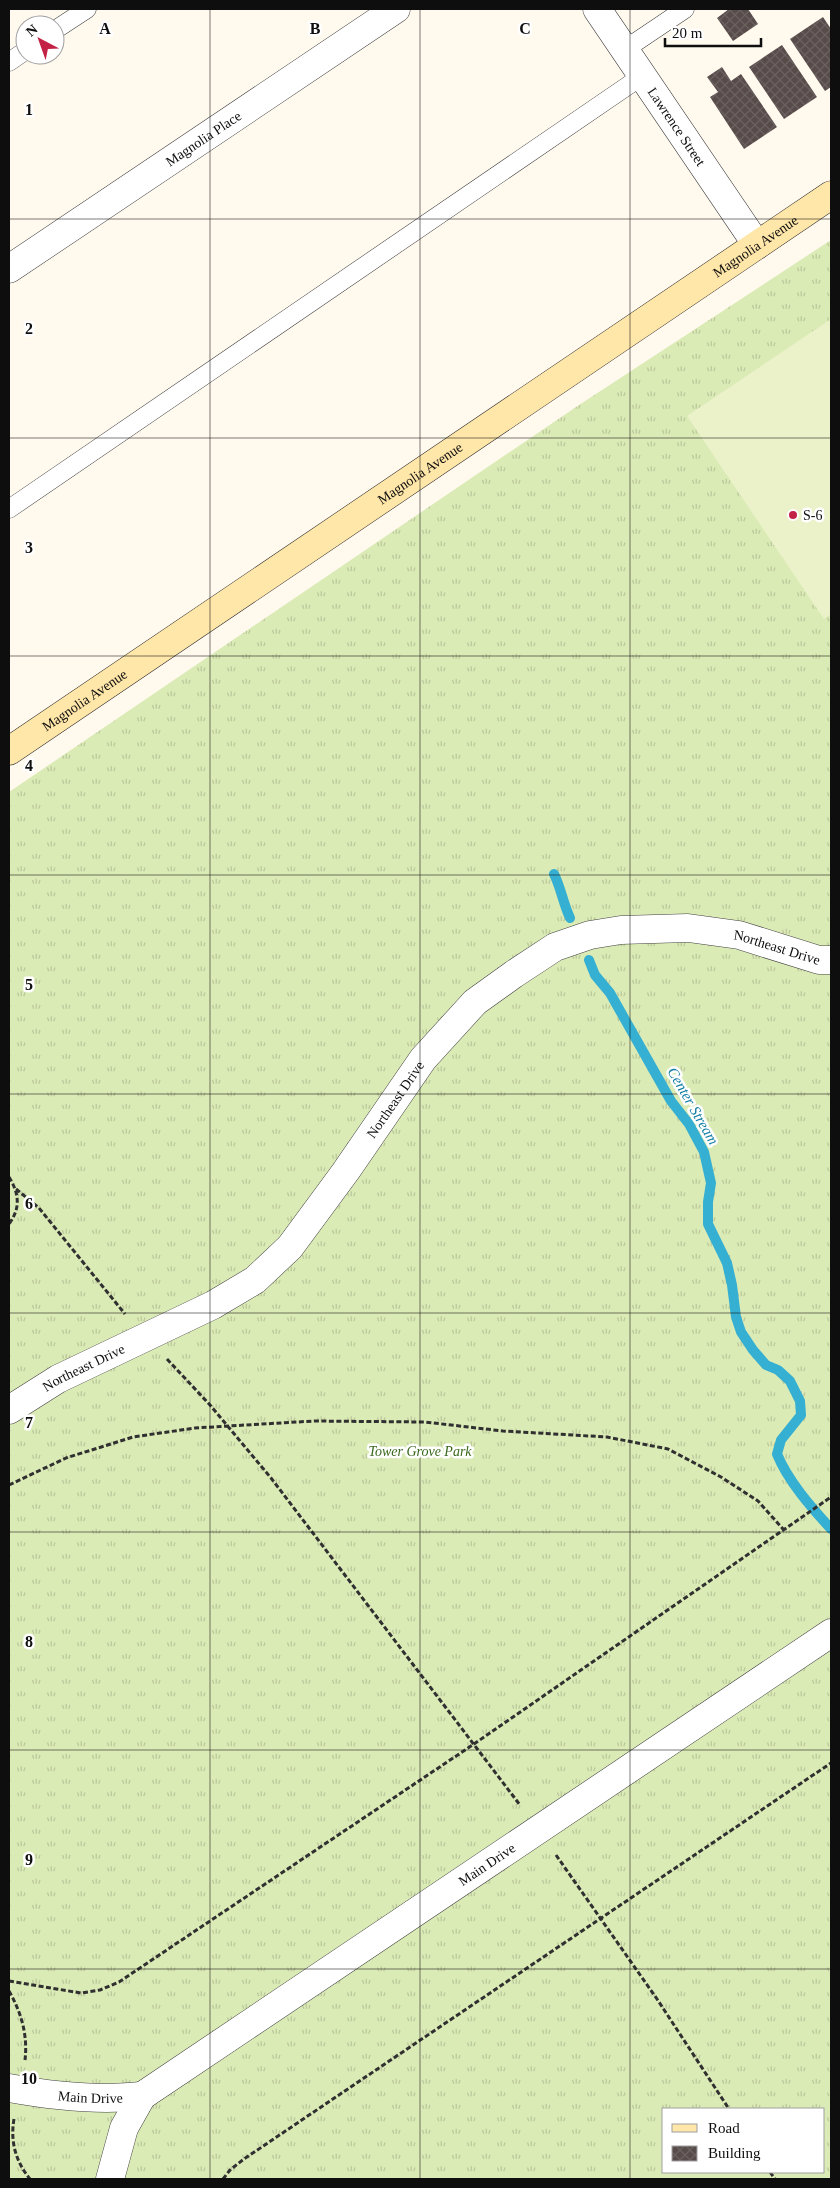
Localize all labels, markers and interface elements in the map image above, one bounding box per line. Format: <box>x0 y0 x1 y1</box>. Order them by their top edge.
north arrow <box>15 15 65 65</box>
scale bar <box>665 15 761 47</box>
text: A <box>99 20 111 37</box>
text: B <box>310 20 321 37</box>
text: C <box>519 20 531 37</box>
text: N <box>23 22 41 40</box>
text: 20 m <box>672 25 703 41</box>
street label: Lawrence Street <box>644 85 708 169</box>
text: 1 <box>25 101 33 118</box>
street label: Magnolia Place <box>163 108 244 170</box>
street label: Magnolia Avenue <box>710 213 801 281</box>
text: 2 <box>25 320 33 337</box>
street label: Magnolia Avenue <box>375 440 465 507</box>
place label: S-6 <box>803 508 822 523</box>
marker: S-6 <box>787 509 799 521</box>
text: 3 <box>25 539 33 556</box>
street label: Magnolia Avenue <box>39 667 130 734</box>
text: 4 <box>25 757 33 774</box>
street label: Northeast Drive <box>733 927 822 968</box>
text: 5 <box>25 976 33 993</box>
street label: Northeast Drive <box>364 1058 427 1141</box>
water label: Center Stream <box>664 1065 722 1148</box>
text: 6 <box>25 1195 33 1212</box>
street label: Northeast Drive <box>40 1341 127 1395</box>
text: 7 <box>25 1414 33 1431</box>
park label: Tower Grove Park <box>368 1444 472 1459</box>
text: 8 <box>25 1633 33 1650</box>
street label: Main Drive <box>456 1840 518 1889</box>
text: 9 <box>25 1851 33 1868</box>
text: 10 <box>21 2070 37 2087</box>
street label: Main Drive <box>57 2088 123 2106</box>
legend <box>662 2108 825 2173</box>
text: Road <box>708 2120 740 2136</box>
text: Building <box>708 2145 761 2161</box>

